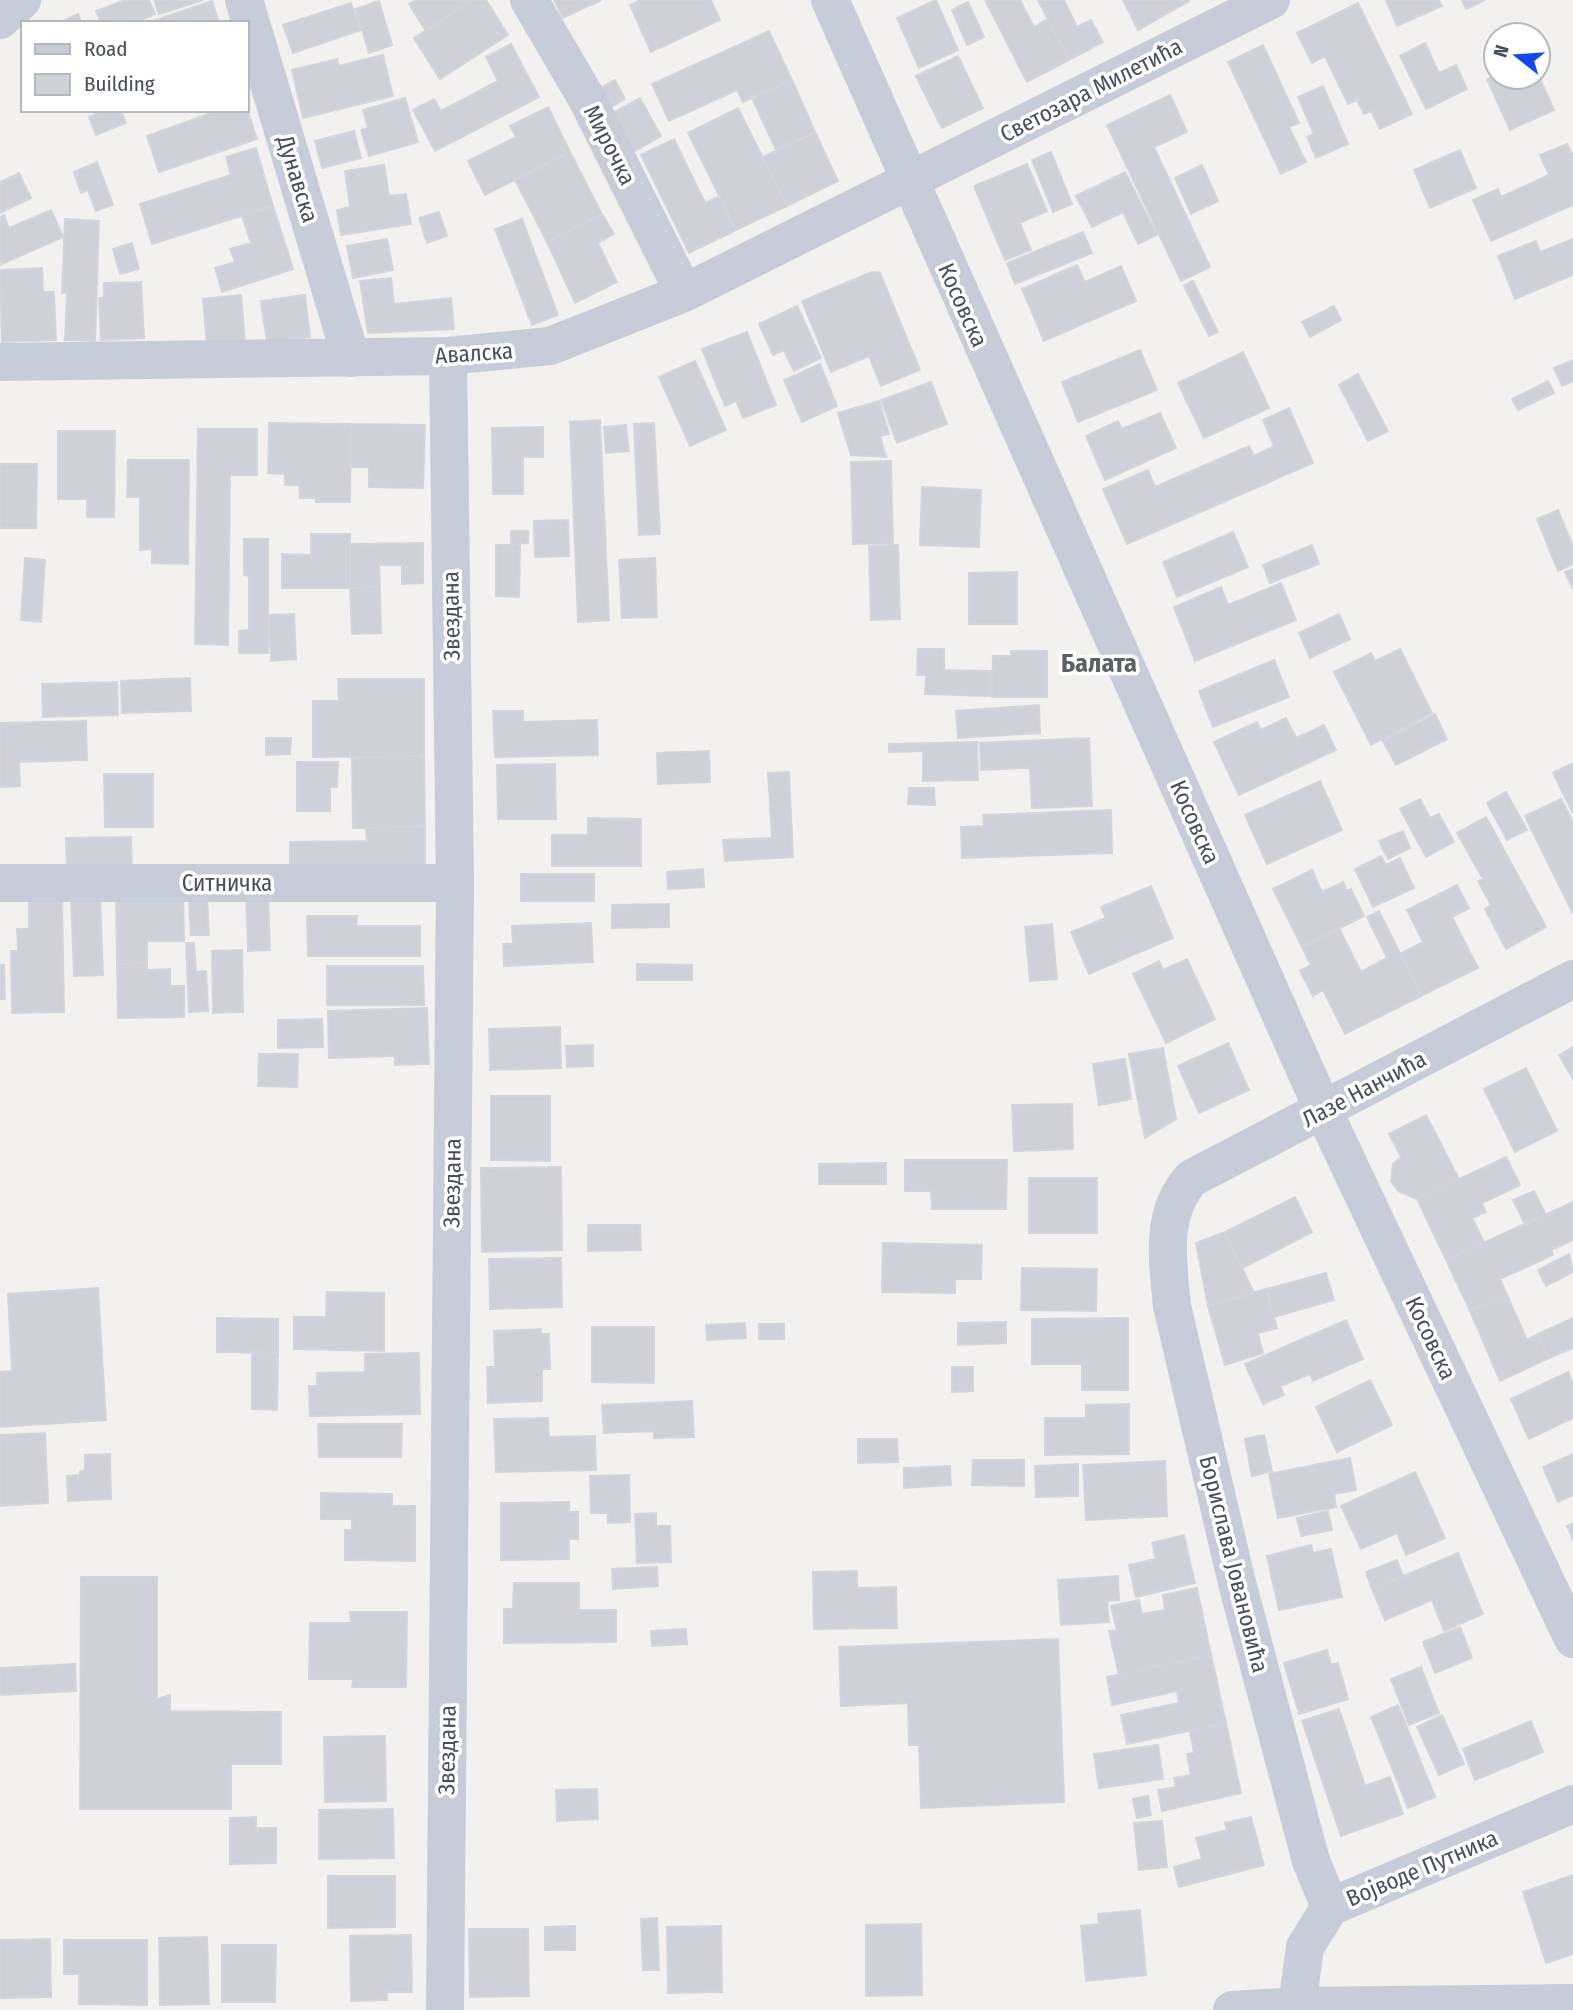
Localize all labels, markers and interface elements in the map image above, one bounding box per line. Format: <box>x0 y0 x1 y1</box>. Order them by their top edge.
legend <box>21 21 248 112</box>
north arrow <box>1482 21 1552 91</box>
street label: Светозара Милетића <box>995 32 1187 148</box>
text: Road <box>84 36 128 62</box>
text: N <box>1489 42 1514 60</box>
text: Building <box>84 71 155 97</box>
street label: Мирочка <box>578 100 642 190</box>
street label: Дунавска <box>271 131 324 226</box>
street label: Косовска <box>932 259 994 351</box>
street label: Авалска <box>434 336 514 370</box>
street label: Звездана <box>436 571 466 661</box>
district label: Балата <box>1061 648 1137 679</box>
street label: Косовска <box>1164 776 1226 868</box>
street label: Ситничка <box>182 869 272 897</box>
street label: Лазе Нанчића <box>1297 1045 1431 1133</box>
street label: Звездана <box>437 1138 467 1228</box>
street label: Косовска <box>1400 1292 1462 1384</box>
street label: Борислава Јовановића <box>1194 1453 1274 1675</box>
street label: Звездана <box>432 1705 462 1795</box>
street label: Војводе Путника <box>1342 1823 1502 1913</box>

